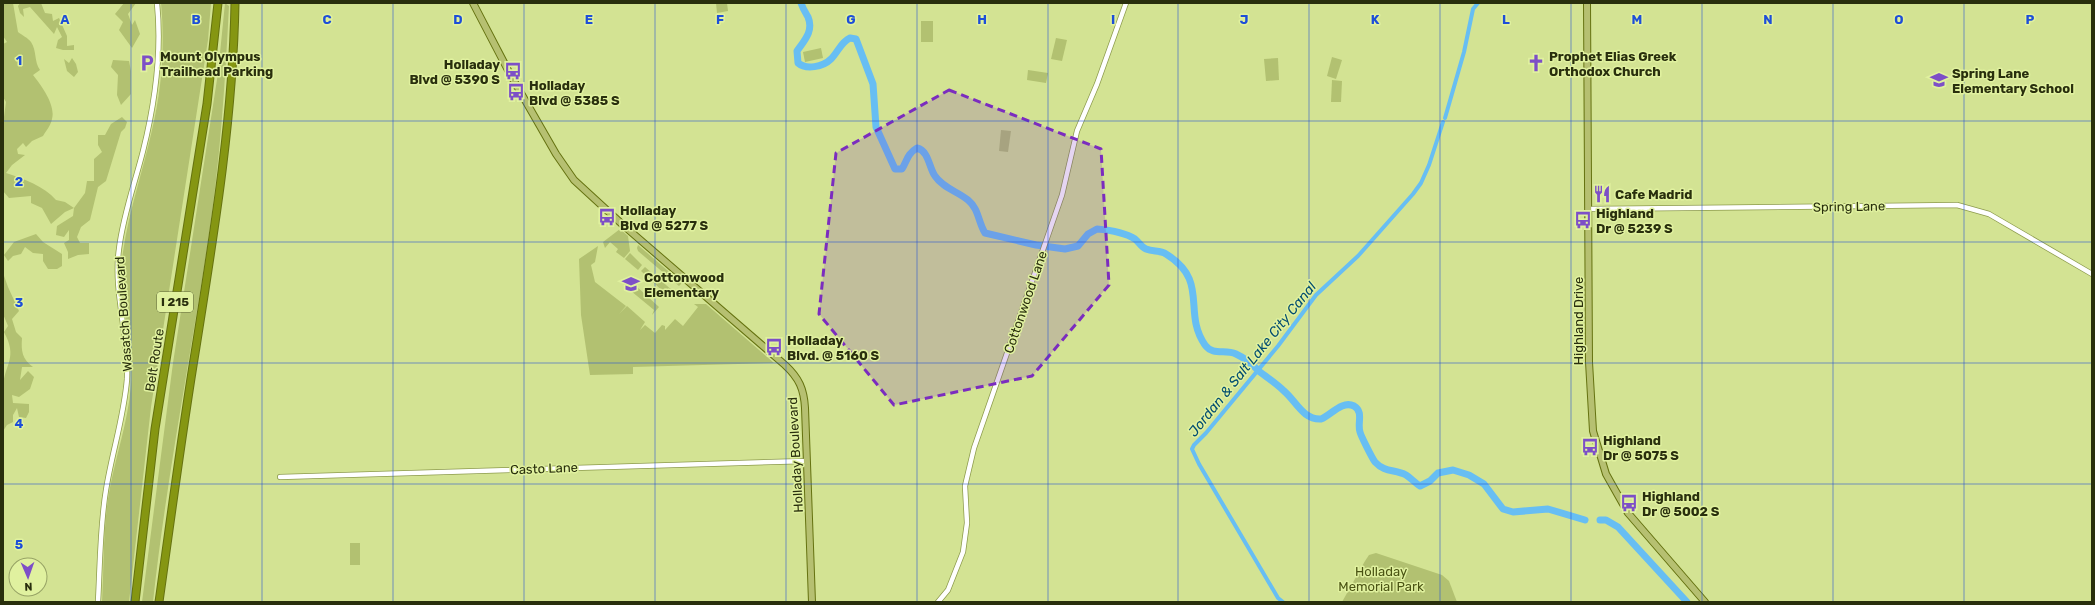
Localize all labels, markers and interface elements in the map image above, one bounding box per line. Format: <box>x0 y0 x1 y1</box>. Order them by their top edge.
text: A <box>60 12 70 27</box>
text: B <box>191 12 201 27</box>
text: C <box>322 12 332 27</box>
text: D <box>453 12 463 27</box>
text: E <box>585 12 593 27</box>
text: F <box>716 12 724 27</box>
text: G <box>846 12 856 27</box>
text: H <box>977 12 987 27</box>
text: I <box>1111 12 1115 27</box>
text: J <box>1240 12 1248 27</box>
text: K <box>1371 12 1380 27</box>
text: L <box>1502 12 1510 27</box>
text: M <box>1632 12 1642 27</box>
text: N <box>1763 12 1773 27</box>
text: O <box>1894 12 1904 27</box>
text: P <box>2026 12 2035 27</box>
place label: Mount Olympus Trailhead Parking <box>160 49 273 79</box>
place label: Prophet Elias Greek Orthodox Church <box>1549 49 1677 79</box>
text: 1 <box>16 53 22 68</box>
parking icon: Mount Olympus Trailhead Parking <box>137 53 157 73</box>
church icon: Prophet Elias Greek Orthodox Church <box>1526 53 1546 73</box>
place label: Holladay Blvd @ 5390 S <box>409 57 500 87</box>
bus stop icon: Holladay Blvd @ 5390 S <box>503 61 523 81</box>
place label: Spring Lane Elementary School <box>1952 66 2074 96</box>
school or university icon: Spring Lane Elementary School <box>1929 70 1949 90</box>
place label: Holladay Blvd @ 5385 S <box>529 78 620 108</box>
bus stop icon: Holladay Blvd @ 5385 S <box>506 82 526 102</box>
text: 2 <box>15 174 23 189</box>
restaurant icon: Cafe Madrid <box>1592 184 1612 204</box>
place label: Cafe Madrid <box>1615 187 1692 202</box>
street label: Spring Lane <box>1813 198 1885 216</box>
place label: Holladay Blvd @ 5277 S <box>620 203 709 233</box>
place label: Highland Dr @ 5239 S <box>1596 206 1673 236</box>
bus stop icon: Holladay Blvd @ 5277 S <box>597 207 617 227</box>
bus stop icon: Highland Dr @ 5239 S <box>1573 210 1593 230</box>
street label: Cottonwood Lane <box>1001 249 1050 355</box>
street label: Wasatch Boulevard <box>112 256 135 372</box>
place label: Cottonwood Elementary <box>644 270 724 300</box>
school or university icon: Cottonwood Elementary <box>621 274 641 294</box>
street label: Highland Drive <box>1571 277 1587 365</box>
water label: Jordan & Salt Lake City Canal <box>1185 278 1320 440</box>
road number: I 215 <box>157 292 193 312</box>
text: 3 <box>15 295 24 310</box>
street label: Belt Route <box>142 328 167 393</box>
place label: Holladay Blvd. @ 5160 S <box>787 333 880 363</box>
bus stop icon: Holladay Blvd. @ 5160 S <box>764 337 784 357</box>
street label: Holladay Boulevard <box>785 397 806 513</box>
text: 4 <box>15 416 24 431</box>
place label: Highland Dr @ 5075 S <box>1603 433 1679 463</box>
bus stop icon: Highland Dr @ 5075 S <box>1580 437 1600 457</box>
street label: Casto Lane <box>510 460 578 477</box>
place label: Highland Dr @ 5002 S <box>1642 489 1720 519</box>
bus stop icon: Highland Dr @ 5002 S <box>1619 493 1639 513</box>
text: 5 <box>15 537 23 552</box>
north arrow <box>8 557 48 597</box>
park label: Holladay Memorial Park <box>1338 564 1424 594</box>
text: N <box>24 580 33 593</box>

